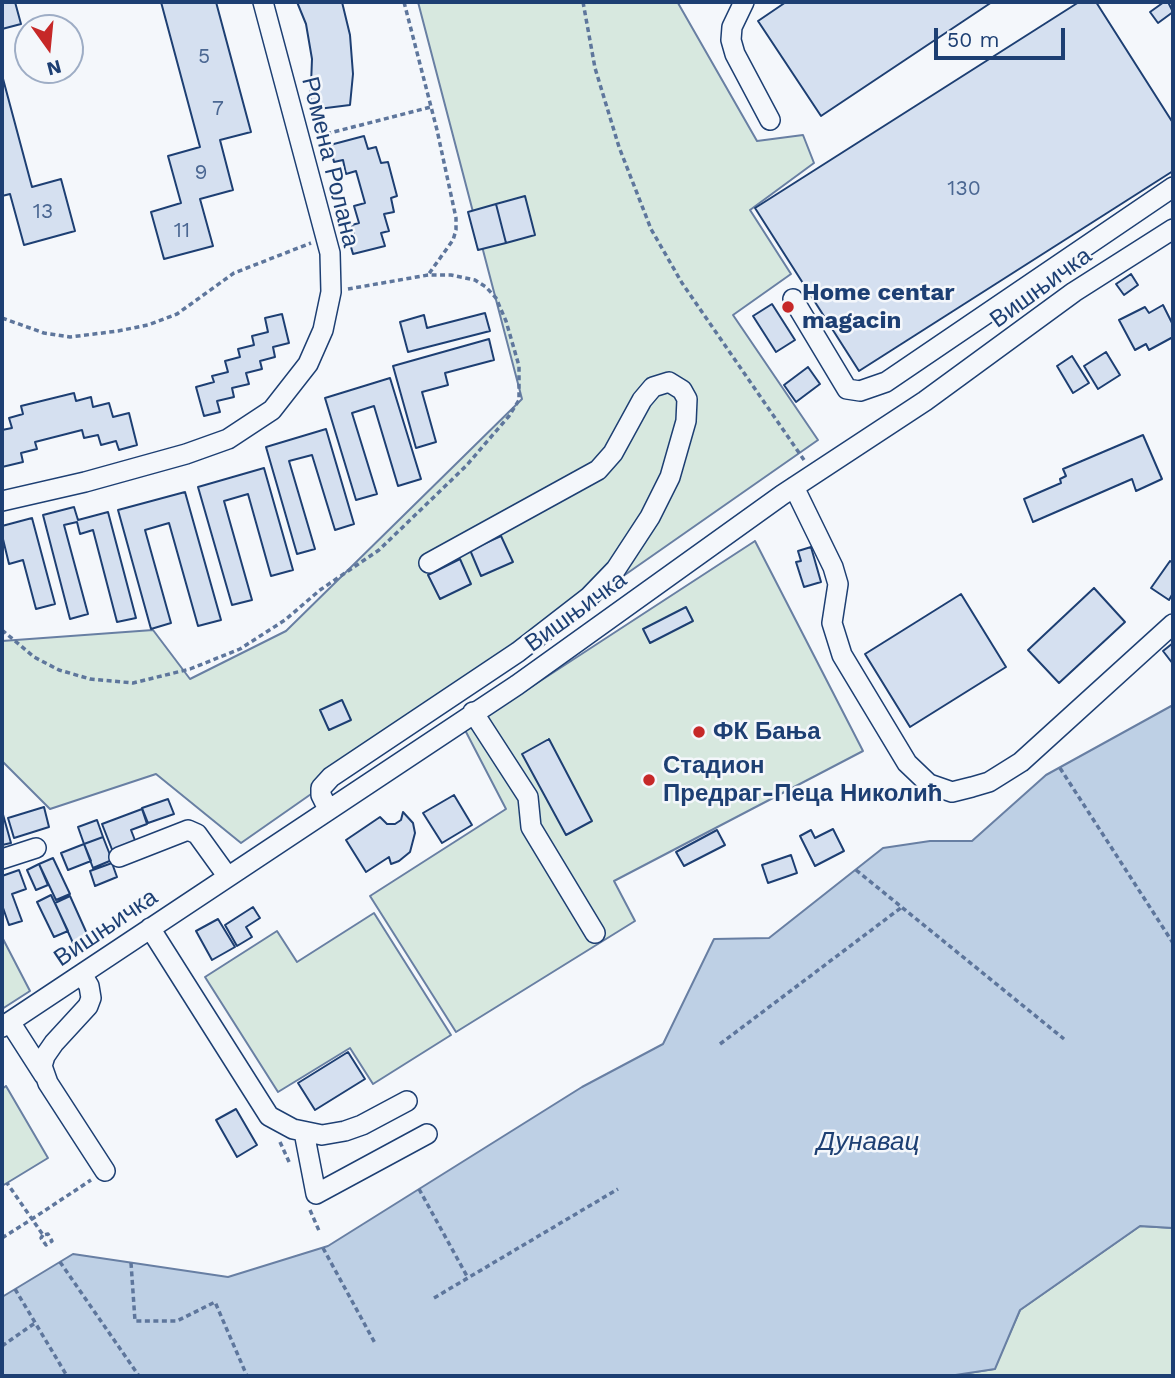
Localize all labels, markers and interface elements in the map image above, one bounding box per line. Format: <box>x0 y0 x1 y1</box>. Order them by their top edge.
north arrow <box>14 14 84 84</box>
scale bar <box>937 14 1068 58</box>
text: 50 m <box>947 27 999 52</box>
house number: 5 <box>198 44 210 70</box>
text: N <box>44 55 64 81</box>
street label: Ромена Ролана <box>295 74 365 250</box>
house number: 7 <box>212 96 224 122</box>
house number: 9 <box>195 160 207 186</box>
house number: 130 <box>947 176 981 202</box>
house number: 13 <box>33 199 53 225</box>
house number: 11 <box>174 218 190 244</box>
street label: Вишњичка <box>985 242 1097 334</box>
place label: Home centar magacin <box>802 279 955 335</box>
marker: Home centar magacin <box>780 299 796 315</box>
street label: Вишњичка <box>520 566 632 658</box>
place label: ФК Бања <box>713 718 821 746</box>
marker: ФК Бања <box>691 724 707 740</box>
place label: Стадион Предраг-Пеца Николић <box>663 752 943 808</box>
marker: Стадион Предраг-Пеца Николић <box>641 772 657 788</box>
street label: Вишњичка <box>49 883 163 973</box>
water label: Дунавац <box>817 1126 919 1158</box>

